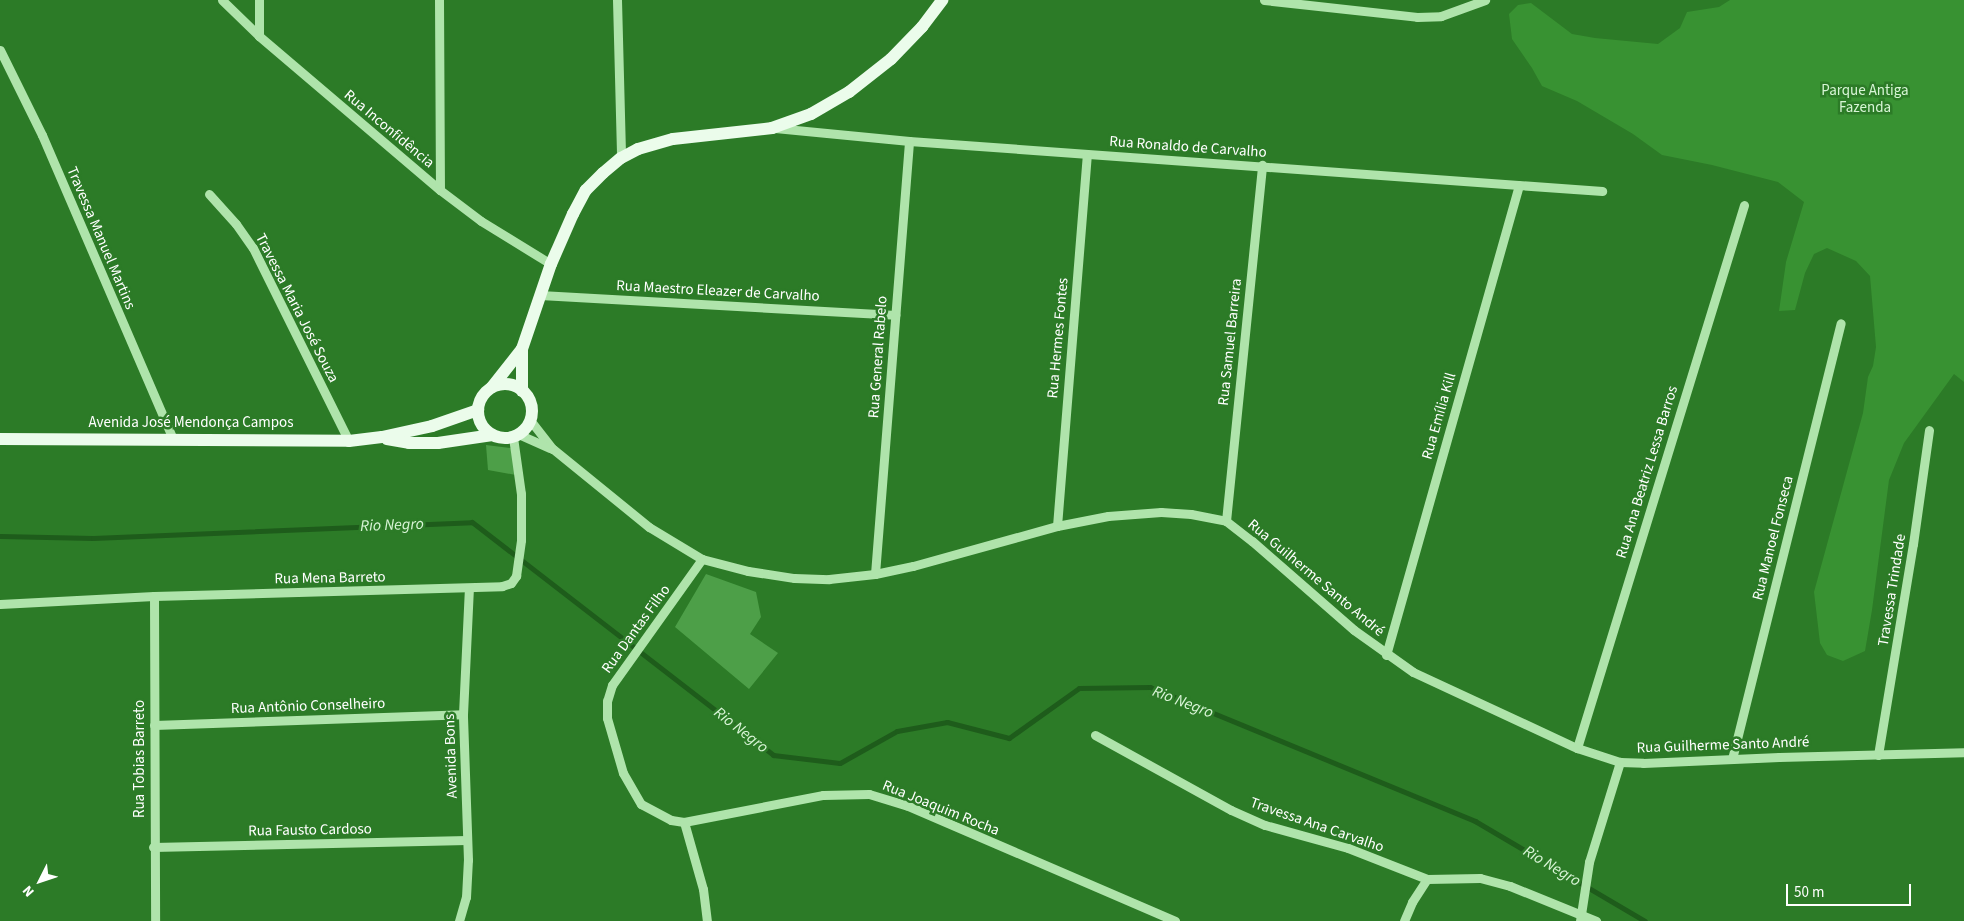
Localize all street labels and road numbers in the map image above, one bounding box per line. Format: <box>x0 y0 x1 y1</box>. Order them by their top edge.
street label: Rua Inconfidência <box>340 86 438 172</box>
street label: Rua Ronaldo de Carvalho <box>1109 133 1267 161</box>
street label: Travessa Manuel Martins <box>63 164 139 312</box>
street label: Travessa Maria José Souza <box>252 230 342 386</box>
street label: Rua Maestro Eleazer de Carvalho <box>616 277 820 305</box>
street label: Rua Hermes Fontes <box>1044 277 1072 399</box>
street label: Rua Samuel Barreira <box>1214 277 1246 407</box>
street label: Rua General Rabelo <box>865 295 891 419</box>
street label: Rua Emília Kill <box>1418 371 1460 461</box>
street label: Rua Ana Beatriz Lessa Barros <box>1612 383 1682 561</box>
street label: Avenida José Mendonça Campos <box>89 414 293 432</box>
street label: Rua Manoel Fonseca <box>1749 474 1797 602</box>
street label: Rua Guilherme Santo André <box>1244 516 1388 640</box>
street label: Travessa Trindade <box>1874 533 1910 647</box>
street label: Rua Mena Barreto <box>274 568 386 588</box>
street label: Rua Dantas Filho <box>598 581 674 677</box>
street label: Rua Antônio Conselheiro <box>230 694 386 718</box>
street label: Rua Tobias Barreto <box>131 700 149 818</box>
street label: Avenida Bons <box>441 713 461 799</box>
street label: Rua Guilherme Santo André <box>1636 733 1810 757</box>
street label: Rua Joaquim Rocha <box>880 776 1002 840</box>
street label: Travessa Ana Carvalho <box>1248 794 1386 856</box>
street label: Rua Fausto Cardoso <box>248 820 372 840</box>

